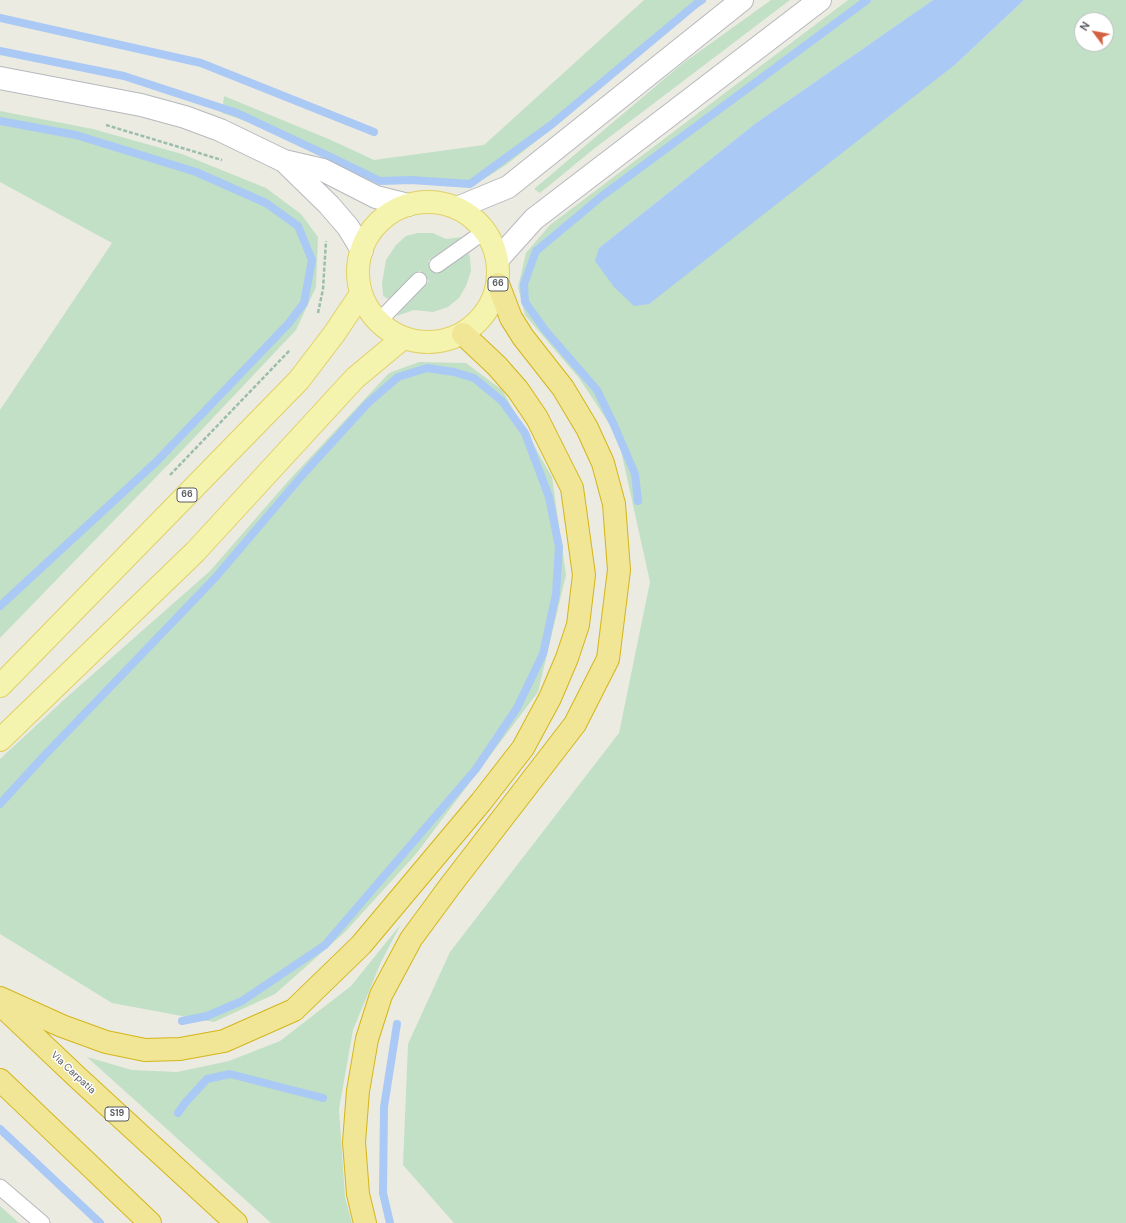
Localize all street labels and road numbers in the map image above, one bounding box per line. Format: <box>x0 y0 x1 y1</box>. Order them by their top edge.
road number: 66 <box>488 277 508 291</box>
road number: 66 <box>177 488 197 502</box>
street label: Via Carpatia <box>48 1049 98 1097</box>
road number: S19 <box>105 1107 129 1121</box>

